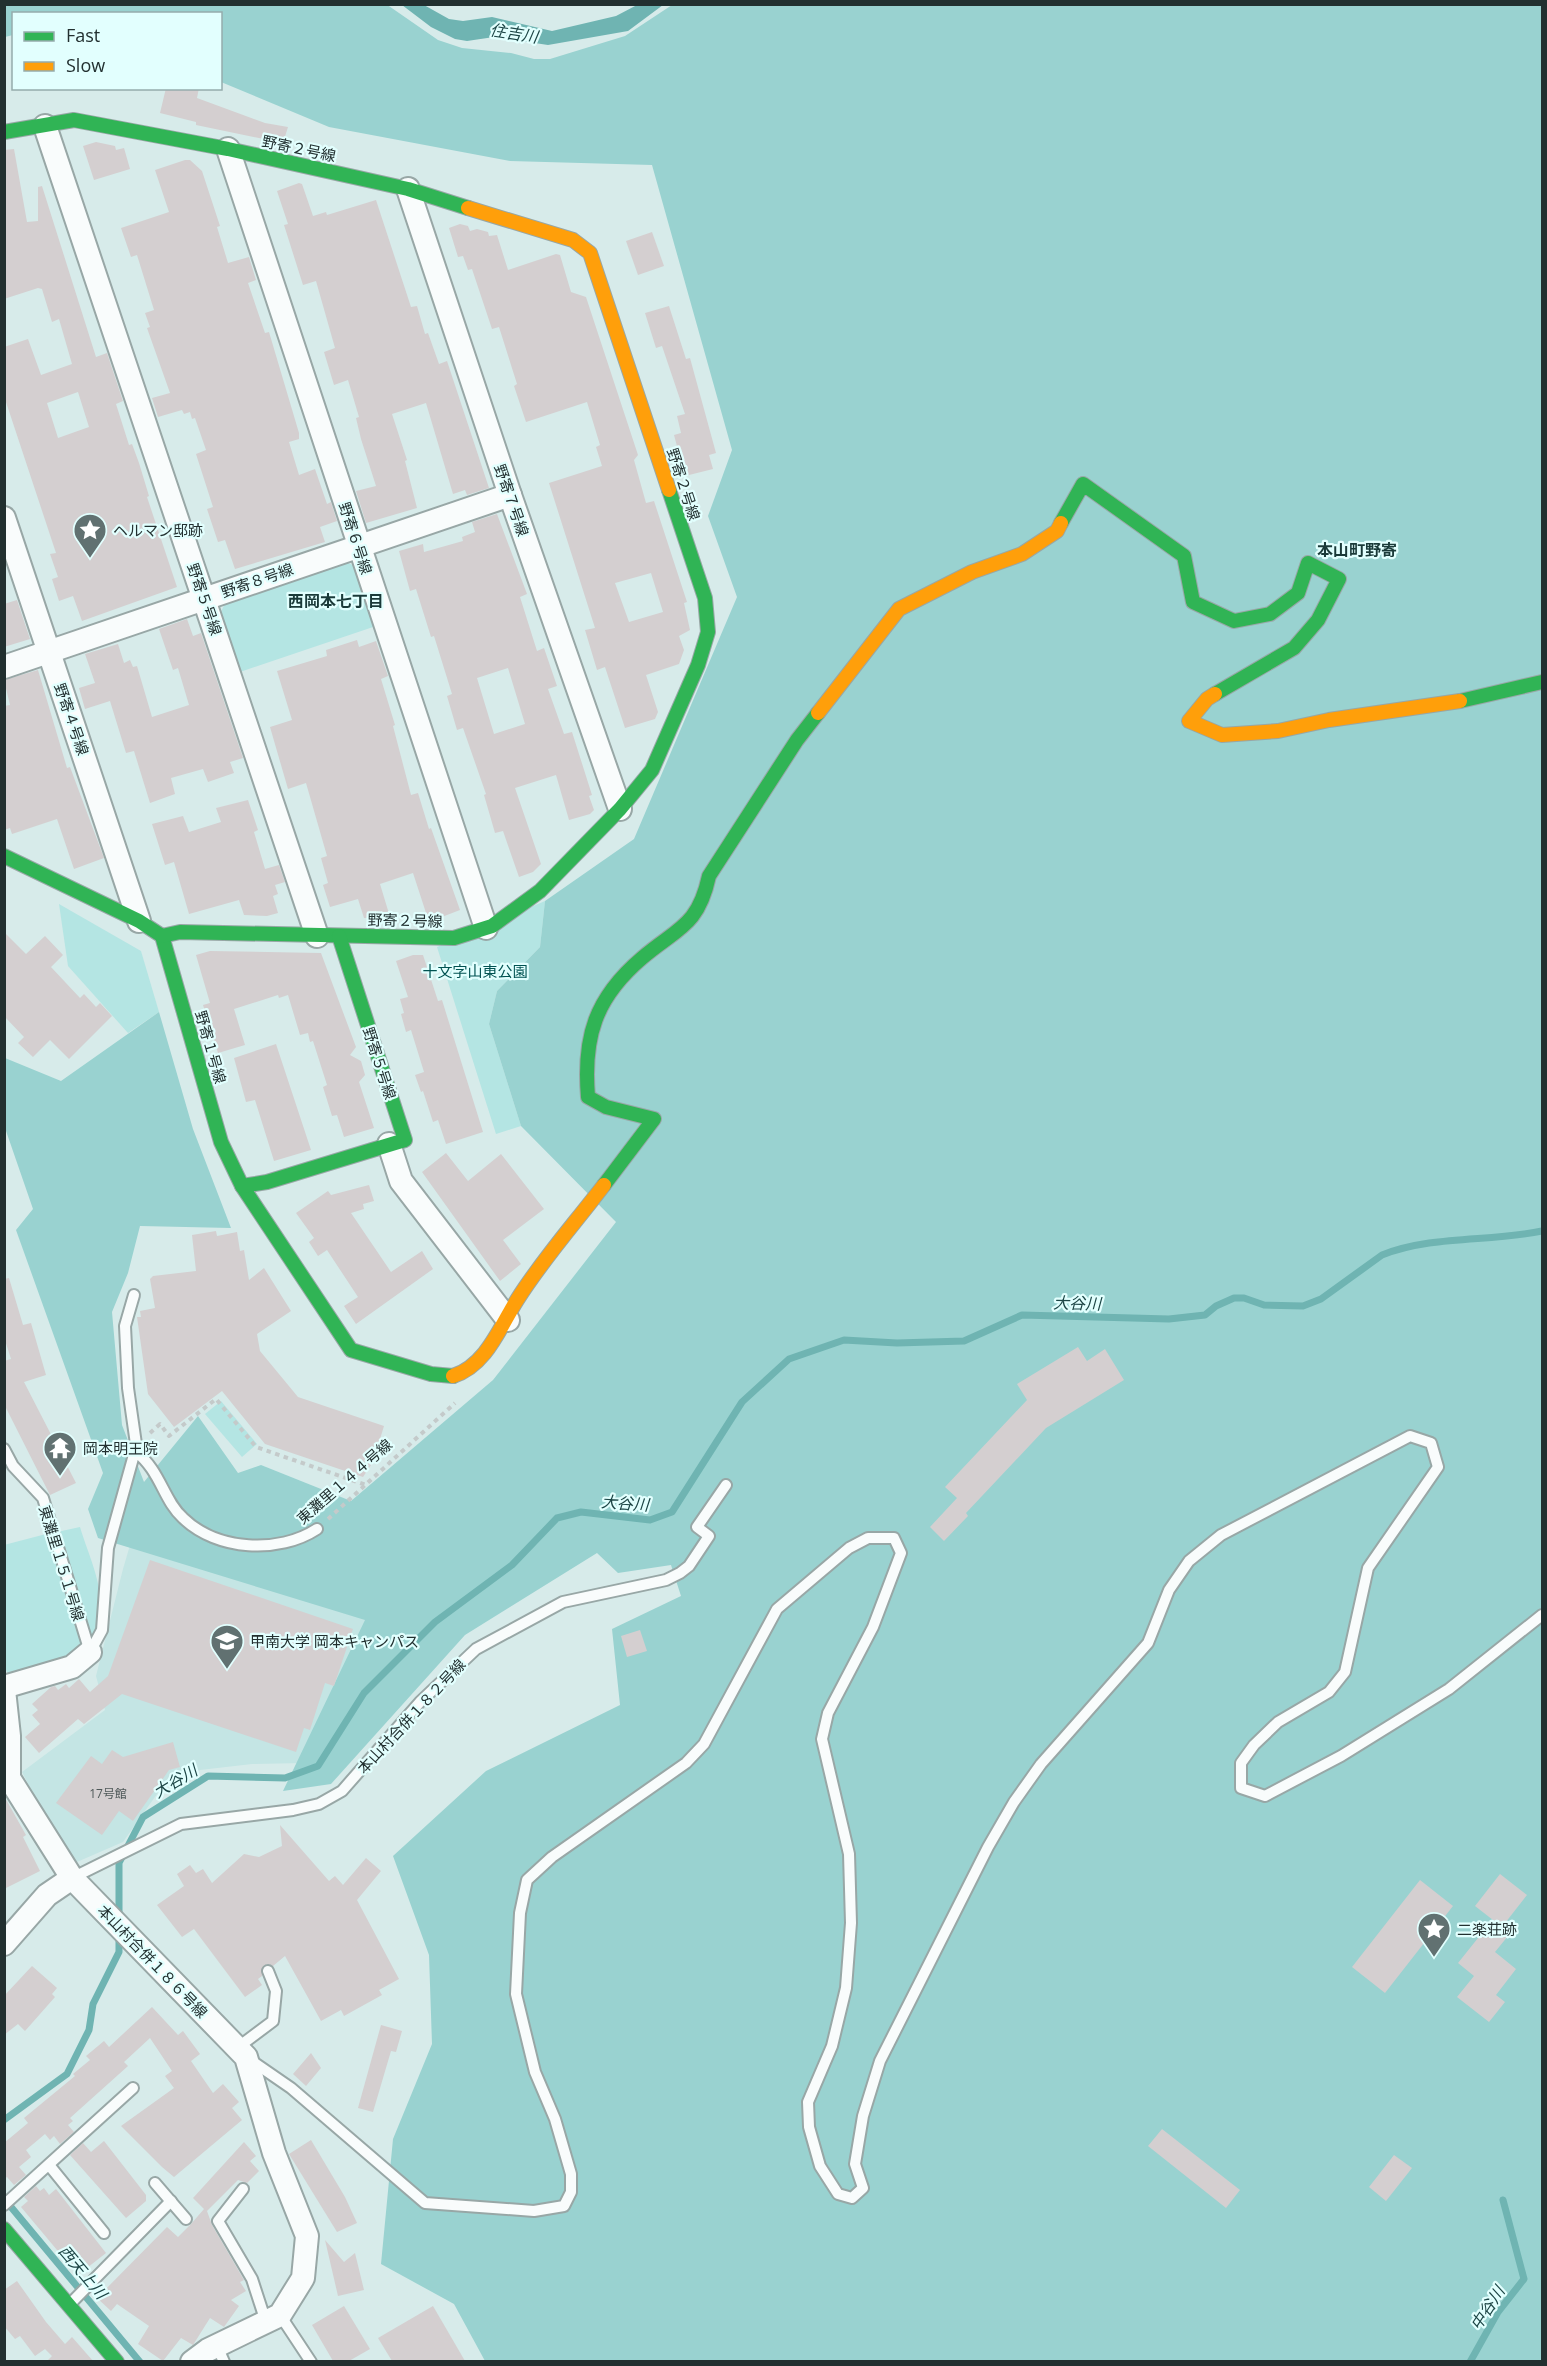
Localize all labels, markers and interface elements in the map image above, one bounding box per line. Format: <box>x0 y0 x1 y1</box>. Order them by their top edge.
legend <box>12 12 222 90</box>
water label: 住吉川 <box>489 18 541 48</box>
text: Fast <box>66 23 100 47</box>
text: Slow <box>66 53 105 77</box>
street label: 野寄２号線 <box>260 130 338 166</box>
street label: 野寄２号線 <box>663 445 705 523</box>
street label: 野寄７号線 <box>490 461 534 539</box>
street label: 野寄６号線 <box>335 499 377 577</box>
place icon: ヘルマン邸跡 <box>72 512 108 559</box>
place label: ヘルマン邸跡 <box>113 520 203 540</box>
district label: 本山町野寄 <box>1317 539 1397 561</box>
street label: 野寄８号線 <box>218 558 296 602</box>
street label: 野寄５号線 <box>183 560 227 638</box>
district label: 西岡本七丁目 <box>288 590 384 612</box>
street label: 野寄４号線 <box>50 680 94 758</box>
street label: 野寄２号線 <box>367 909 443 931</box>
park label: 十文字山東公園 <box>422 961 528 981</box>
street label: 野寄１号線 <box>191 1008 231 1086</box>
street label: 野寄５号線 <box>359 1024 401 1102</box>
water label: 大谷川 <box>1053 1292 1103 1314</box>
temple icon: 岡本明王院 <box>42 1430 78 1477</box>
street label: 東灘里１４４号線 <box>292 1434 396 1528</box>
place label: 岡本明王院 <box>83 1438 158 1458</box>
water label: 大谷川 <box>600 1490 652 1516</box>
street label: 東灘里１５１号線 <box>35 1503 89 1623</box>
school or university icon: 甲南大学 岡本キャンパス <box>209 1623 245 1670</box>
place label: 甲南大学 岡本キャンパス <box>250 1631 419 1651</box>
street label: 本山村合併１８２号線 <box>353 1654 469 1778</box>
water label: 大谷川 <box>149 1758 203 1803</box>
house number: 17号館 <box>89 1785 127 1802</box>
street label: 本山村合併１８６号線 <box>94 1900 212 2022</box>
place icon: 二楽荘跡 <box>1416 1911 1452 1958</box>
place label: 二楽荘跡 <box>1457 1919 1517 1939</box>
water label: 西天上川 <box>54 2240 113 2305</box>
water label: 中谷川 <box>1465 2280 1510 2334</box>

